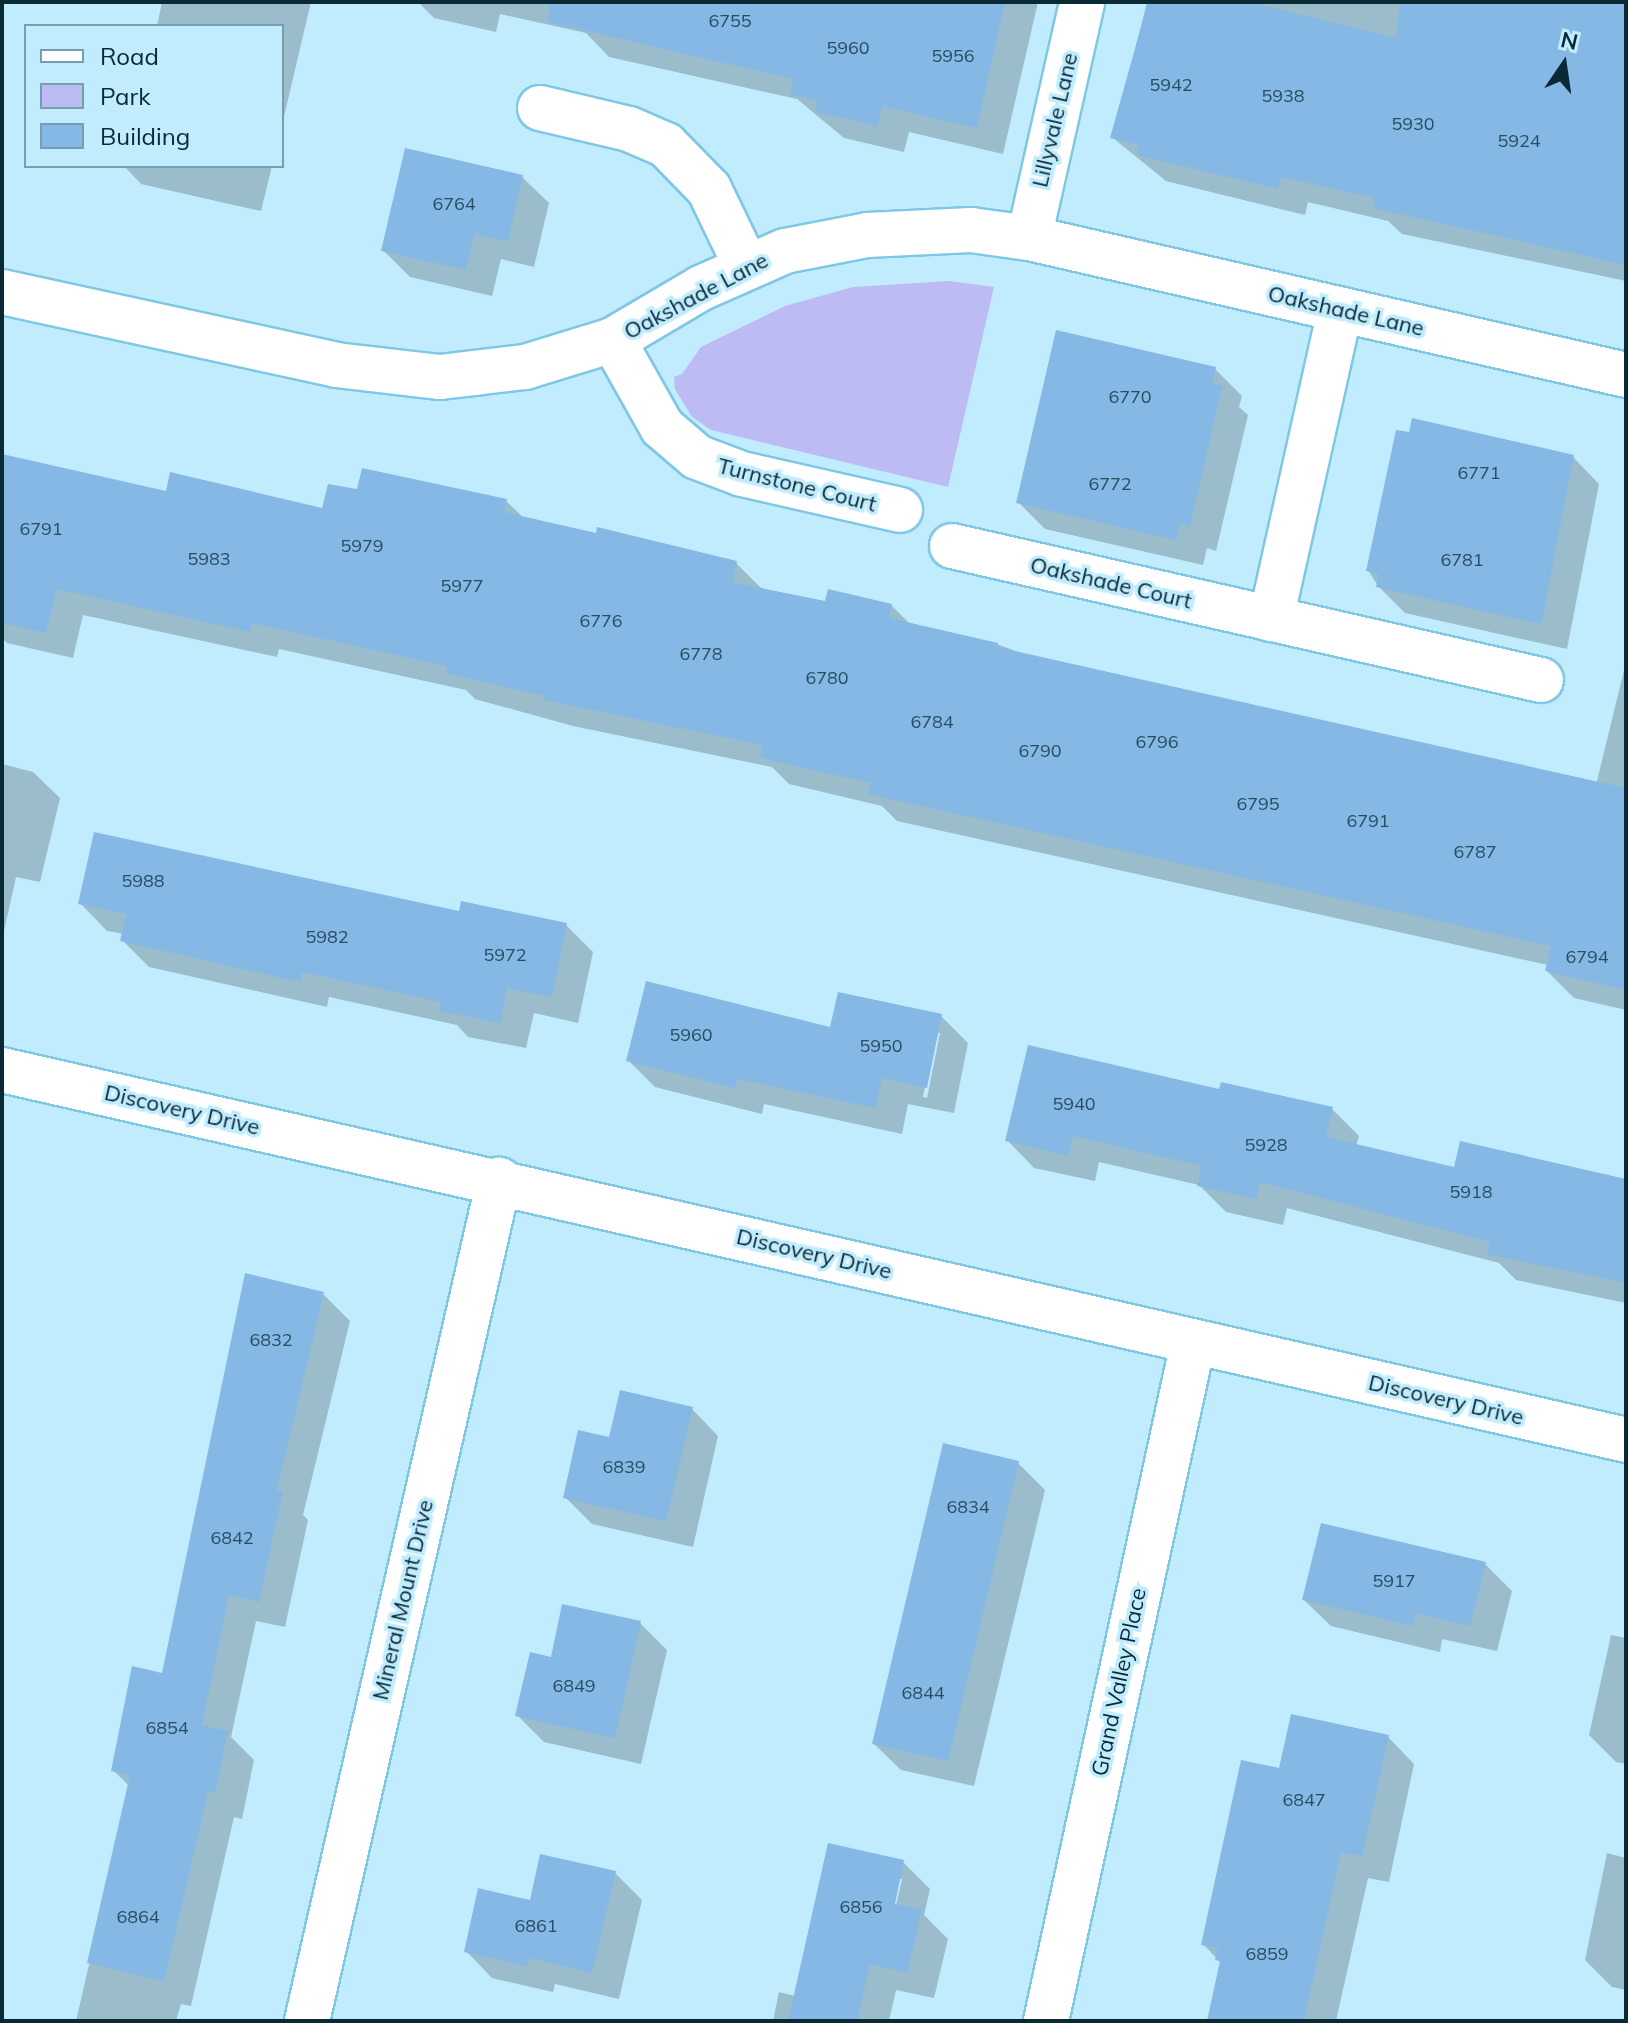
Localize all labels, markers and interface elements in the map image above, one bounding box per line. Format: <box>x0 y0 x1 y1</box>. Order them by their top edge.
house number: 6755 <box>708 10 752 32</box>
legend <box>24 24 284 168</box>
north arrow <box>1524 24 1604 104</box>
text: N <box>1558 25 1581 56</box>
house number: 5960 <box>826 37 870 59</box>
text: Road <box>100 41 159 71</box>
house number: 5956 <box>931 45 975 67</box>
street label: Lillyvale Lane <box>1027 50 1083 190</box>
house number: 5942 <box>1149 74 1193 96</box>
text: Park <box>100 81 151 111</box>
house number: 5938 <box>1261 85 1305 107</box>
house number: 5930 <box>1391 113 1435 135</box>
text: Building <box>100 121 190 151</box>
house number: 5924 <box>1497 130 1541 152</box>
house number: 6764 <box>432 193 476 215</box>
street label: Oakshade Lane <box>619 247 773 345</box>
street label: Oakshade Lane <box>1265 280 1427 342</box>
house number: 6770 <box>1108 386 1152 408</box>
street label: Turnstone Court <box>715 453 879 517</box>
house number: 6771 <box>1457 462 1501 484</box>
house number: 6772 <box>1088 473 1132 495</box>
house number: 6791 <box>19 518 63 540</box>
house number: 5979 <box>340 535 384 557</box>
house number: 5983 <box>187 548 231 570</box>
house number: 6781 <box>1440 549 1484 571</box>
street label: Oakshade Court <box>1028 552 1194 614</box>
house number: 5977 <box>440 575 484 597</box>
house number: 6776 <box>579 610 623 632</box>
house number: 6778 <box>679 643 723 665</box>
house number: 6780 <box>805 667 849 689</box>
house number: 6784 <box>910 711 954 733</box>
house number: 6796 <box>1135 731 1179 753</box>
house number: 6790 <box>1018 740 1062 762</box>
house number: 6795 <box>1236 793 1280 815</box>
house number: 6791 <box>1346 810 1390 832</box>
house number: 6787 <box>1453 841 1497 863</box>
house number: 5988 <box>121 870 165 892</box>
house number: 5982 <box>305 926 349 948</box>
house number: 5972 <box>483 944 527 966</box>
house number: 6794 <box>1565 946 1609 968</box>
house number: 5960 <box>669 1024 713 1046</box>
house number: 5950 <box>859 1035 903 1057</box>
street label: Discovery Drive <box>102 1079 262 1141</box>
house number: 5940 <box>1052 1093 1096 1115</box>
house number: 5928 <box>1244 1134 1288 1156</box>
house number: 5918 <box>1449 1181 1493 1203</box>
street label: Discovery Drive <box>734 1223 894 1285</box>
house number: 6832 <box>249 1329 293 1351</box>
street label: Discovery Drive <box>1366 1369 1526 1431</box>
house number: 6839 <box>602 1456 646 1478</box>
house number: 6834 <box>946 1496 990 1518</box>
street label: Mineral Mount Drive <box>367 1497 439 1703</box>
house number: 6842 <box>210 1527 254 1549</box>
house number: 5917 <box>1372 1570 1416 1592</box>
street label: Grand Valley Place <box>1086 1586 1152 1778</box>
house number: 6849 <box>552 1675 596 1697</box>
house number: 6844 <box>901 1682 945 1704</box>
house number: 6854 <box>145 1717 189 1739</box>
house number: 6847 <box>1282 1789 1326 1811</box>
house number: 6856 <box>839 1896 883 1918</box>
house number: 6864 <box>116 1906 160 1928</box>
house number: 6861 <box>514 1915 558 1937</box>
house number: 6859 <box>1245 1943 1289 1965</box>

